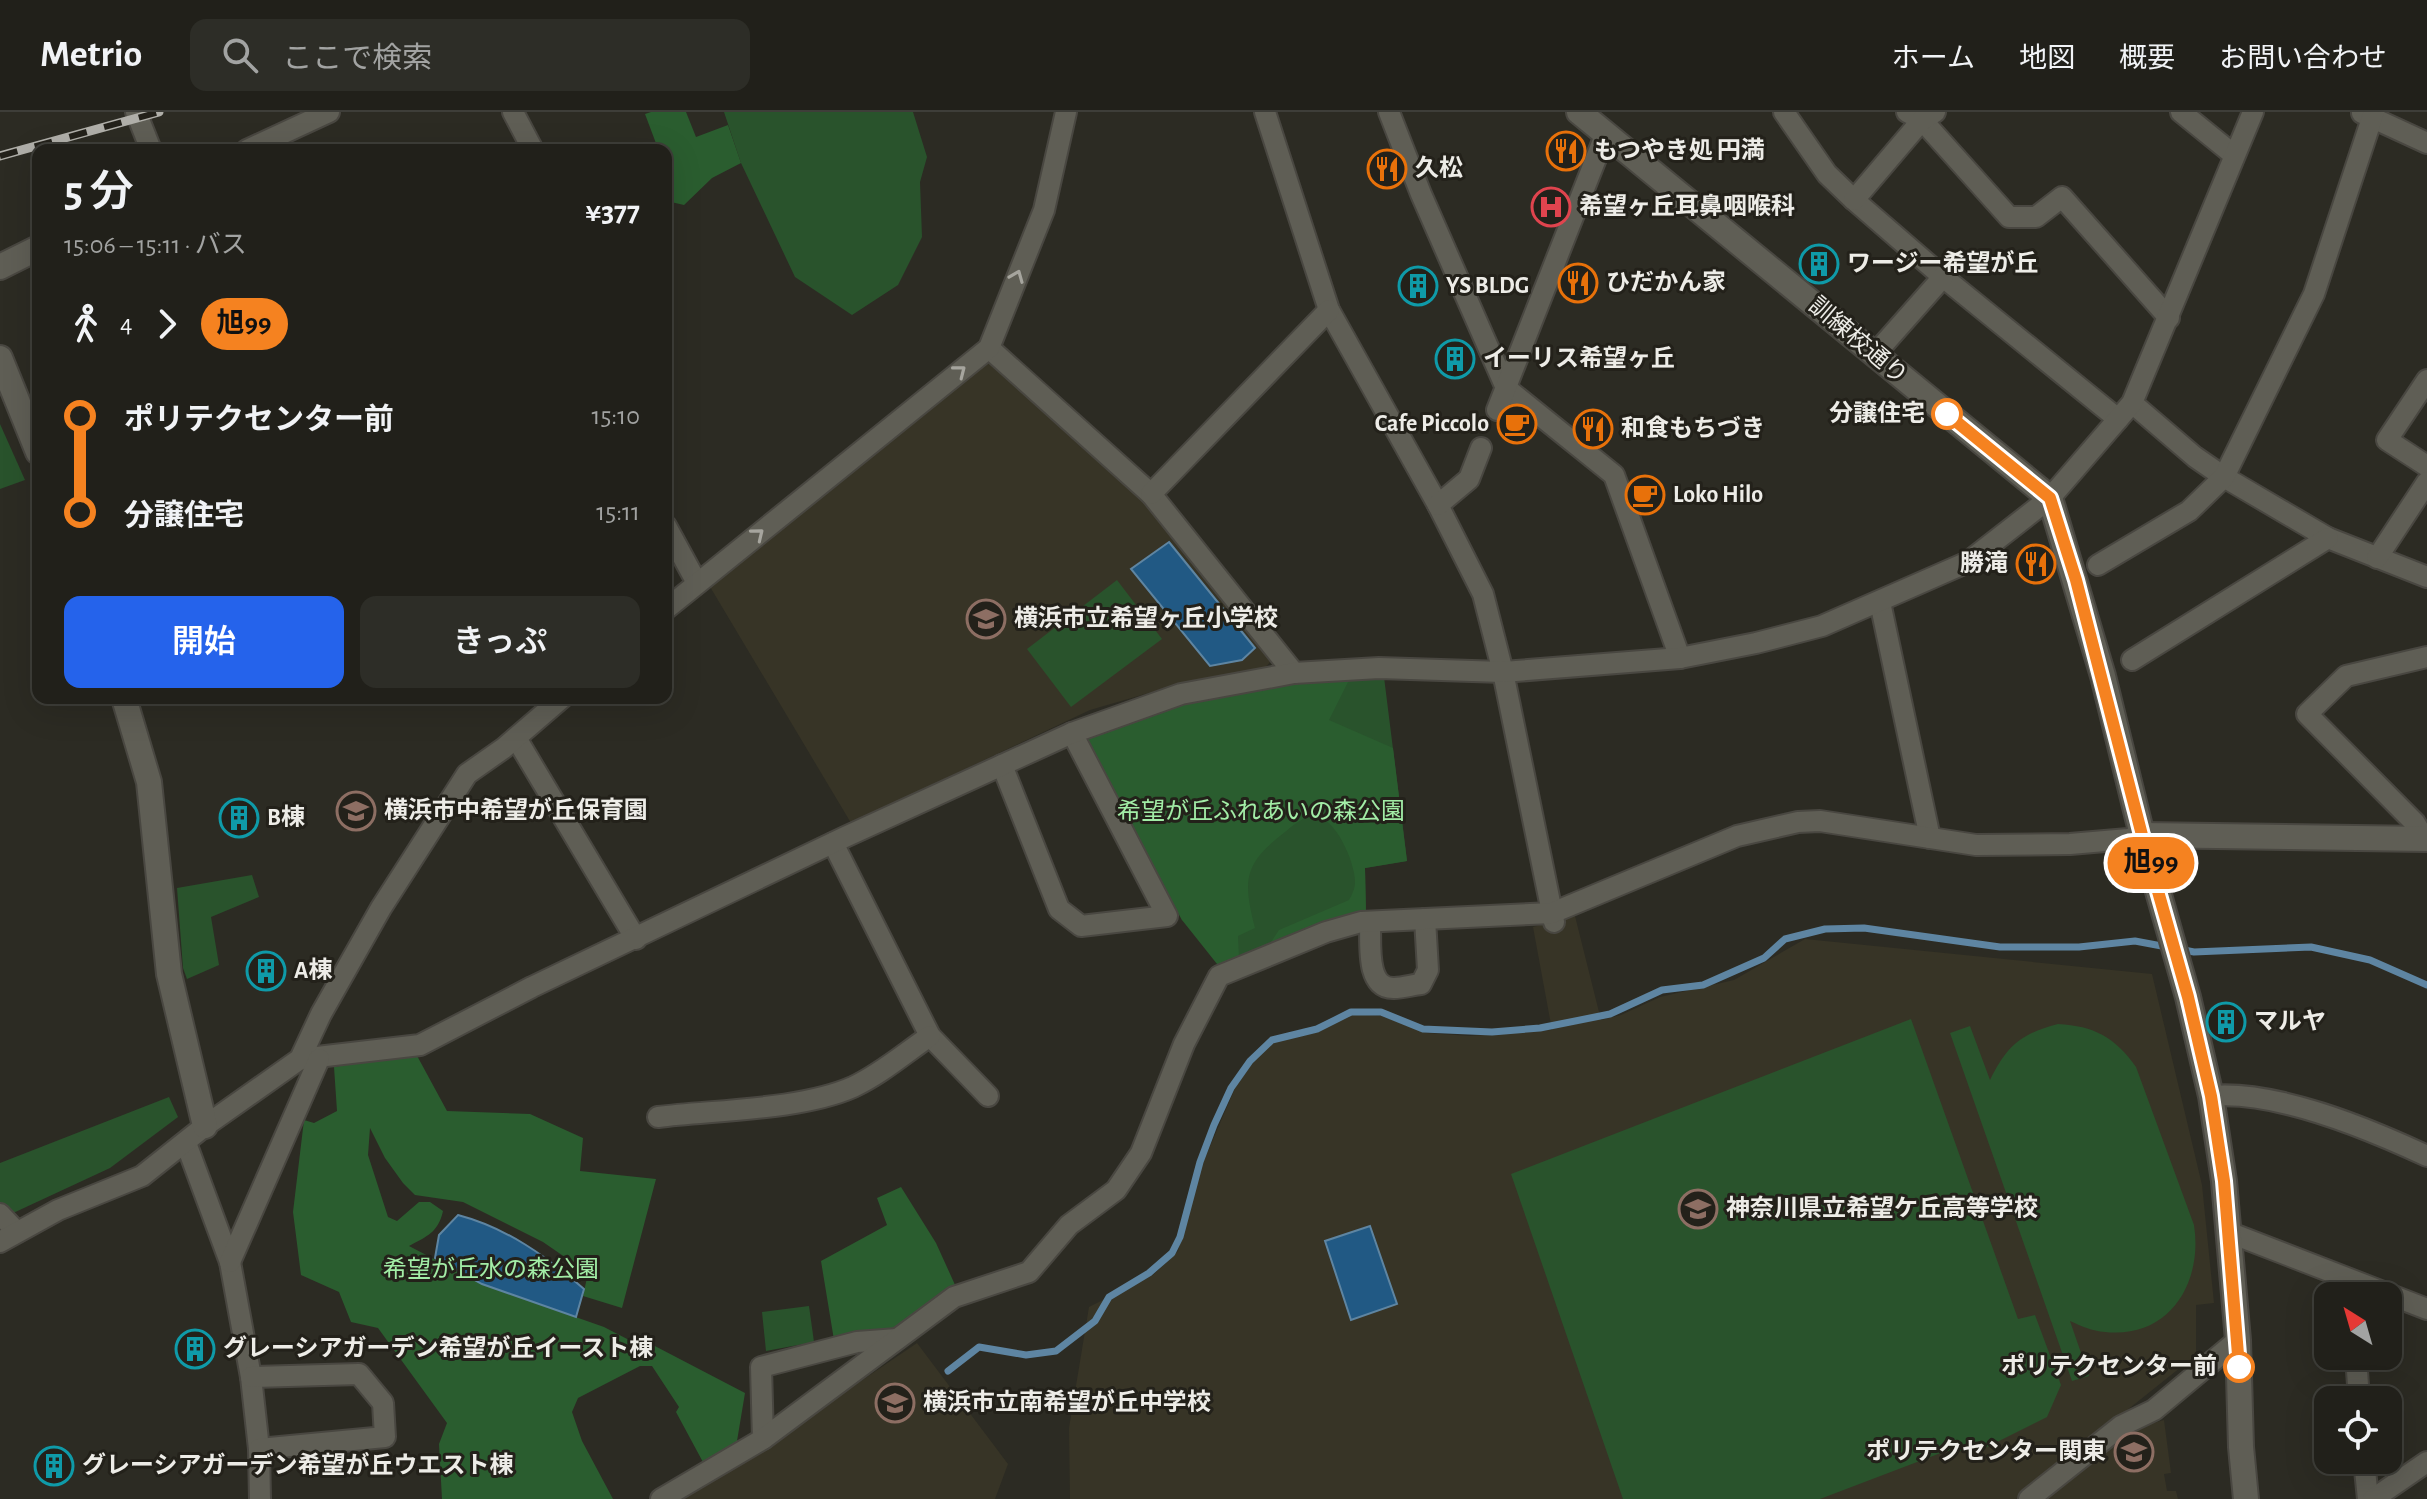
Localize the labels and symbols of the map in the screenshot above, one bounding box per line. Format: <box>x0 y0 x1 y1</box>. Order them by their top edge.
restaurant icon: もつやき処 円満 <box>1545 130 1587 172</box>
place label: もつやき処 円満 <box>1594 137 1765 163</box>
restaurant icon: 久松 <box>1366 148 1408 190</box>
place label: 久松 <box>1415 155 1463 181</box>
hospital icon: 希望ヶ丘耳鼻咽喉科 <box>1530 186 1572 228</box>
place label: 希望ヶ丘耳鼻咽喉科 <box>1579 193 1795 219</box>
building icon: ワージー希望が丘 <box>1798 243 1840 285</box>
place label: ワージー希望が丘 <box>1847 250 2039 276</box>
restaurant icon: ひだかん家 <box>1557 262 1599 304</box>
building icon: YS BLDG <box>1397 265 1439 307</box>
place label: ひだかん家 <box>1606 269 1726 295</box>
one-way arrow <box>1007 270 1024 284</box>
place label: YS BLDG <box>1446 274 1529 298</box>
street label: 訓練校通り <box>1804 292 1913 389</box>
building icon: イーリス希望ヶ丘 <box>1434 338 1476 380</box>
place label: イーリス希望ヶ丘 <box>1483 345 1675 371</box>
one-way arrow <box>951 366 965 381</box>
marker: 分譲住宅 <box>1932 399 1962 429</box>
place label: 分譲住宅 <box>1829 400 1925 426</box>
cafe icon: Cafe Piccolo <box>1496 403 1538 445</box>
restaurant icon: 和食もちづき <box>1572 408 1614 450</box>
place label: Cafe Piccolo <box>1375 412 1489 436</box>
place label: 和食もちづき <box>1621 415 1765 441</box>
cafe icon: Loko Hilo <box>1624 474 1666 516</box>
place label: Loko Hilo <box>1673 483 1763 507</box>
one-way arrow <box>749 529 763 544</box>
restaurant icon: 勝滝 <box>2015 543 2057 585</box>
place label: 勝滝 <box>1960 550 2008 576</box>
school or university icon: 横浜市立希望ヶ丘小学校 <box>965 598 1007 640</box>
place label: 横浜市立希望ヶ丘小学校 <box>1014 605 1278 631</box>
school or university icon: 横浜市中希望が丘保育園 <box>335 790 377 832</box>
building icon: B棟 <box>218 797 260 839</box>
place label: 横浜市中希望が丘保育園 <box>384 797 648 823</box>
park label: 希望が丘ふれあいの森公園 <box>1117 798 1405 824</box>
place label: B棟 <box>267 804 305 830</box>
line badge: 旭99 <box>2105 837 2197 889</box>
building icon: A棟 <box>245 950 287 992</box>
place label: A棟 <box>294 957 332 983</box>
building icon: マルヤ <box>2205 1001 2247 1043</box>
place label: マルヤ <box>2254 1009 2326 1034</box>
school or university icon: 神奈川県立希望ケ丘高等学校 <box>1677 1188 1719 1230</box>
place label: 神奈川県立希望ケ丘高等学校 <box>1726 1195 2038 1221</box>
park label: 希望が丘水の森公園 <box>383 1256 599 1282</box>
north arrow <box>2314 1282 2402 1370</box>
building icon: グレーシアガーデン希望が丘イースト棟 <box>174 1328 216 1370</box>
place label: グレーシアガーデン希望が丘イースト棟 <box>223 1335 653 1361</box>
marker: ポリテクセンター前 <box>2224 1352 2254 1382</box>
place label: ポリテクセンター前 <box>2001 1353 2217 1379</box>
school or university icon: 横浜市立南希望が丘中学校 <box>874 1382 916 1424</box>
place label: 横浜市立南希望が丘中学校 <box>923 1389 1211 1415</box>
school or university icon: ポリテクセンター関東 <box>2113 1431 2155 1473</box>
place label: ポリテクセンター関東 <box>1866 1438 2106 1464</box>
building icon: グレーシアガーデン希望が丘ウエスト棟 <box>33 1445 75 1487</box>
place label: グレーシアガーデン希望が丘ウエスト棟 <box>82 1452 514 1478</box>

